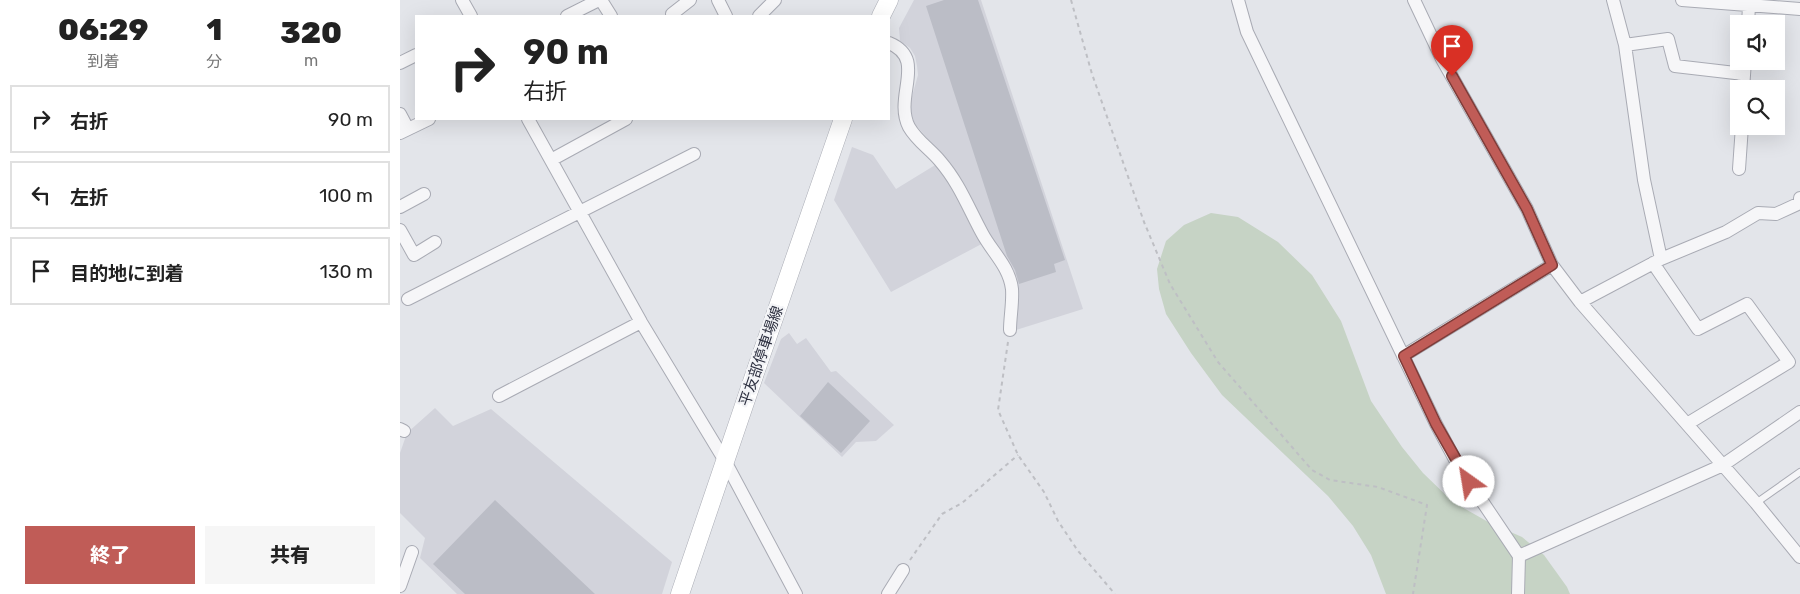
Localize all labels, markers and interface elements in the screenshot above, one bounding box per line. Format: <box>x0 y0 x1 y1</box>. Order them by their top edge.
text: 06:29 <box>58 12 148 48</box>
text: 1 <box>206 12 222 48</box>
text: 320 <box>280 15 342 51</box>
map controls <box>1730 15 1785 135</box>
button: sound <box>1730 15 1785 70</box>
pin <box>1431 25 1473 76</box>
text: 90 m <box>523 31 609 73</box>
icon: arrive <box>1438 32 1466 60</box>
icon: right <box>440 35 505 100</box>
text: m <box>304 51 318 70</box>
text: 到着 <box>87 52 119 71</box>
text: 分 <box>206 52 222 71</box>
text: 右折 <box>523 78 567 105</box>
button: search <box>1730 80 1785 135</box>
icon: right <box>27 105 55 133</box>
text: 90 m <box>328 108 373 131</box>
text: 右折 <box>70 110 108 133</box>
icon: left <box>27 181 55 209</box>
text: 100 m <box>319 184 373 207</box>
text: 左折 <box>70 186 108 209</box>
icon: arrive <box>27 257 55 285</box>
text: 130 m <box>320 260 373 283</box>
text: 目的地に到着 <box>70 262 184 285</box>
street label: 平友部停車場線 <box>735 303 787 409</box>
position arrow <box>1442 455 1494 507</box>
button: 終了 <box>25 526 195 584</box>
button: 共有 <box>205 526 375 584</box>

